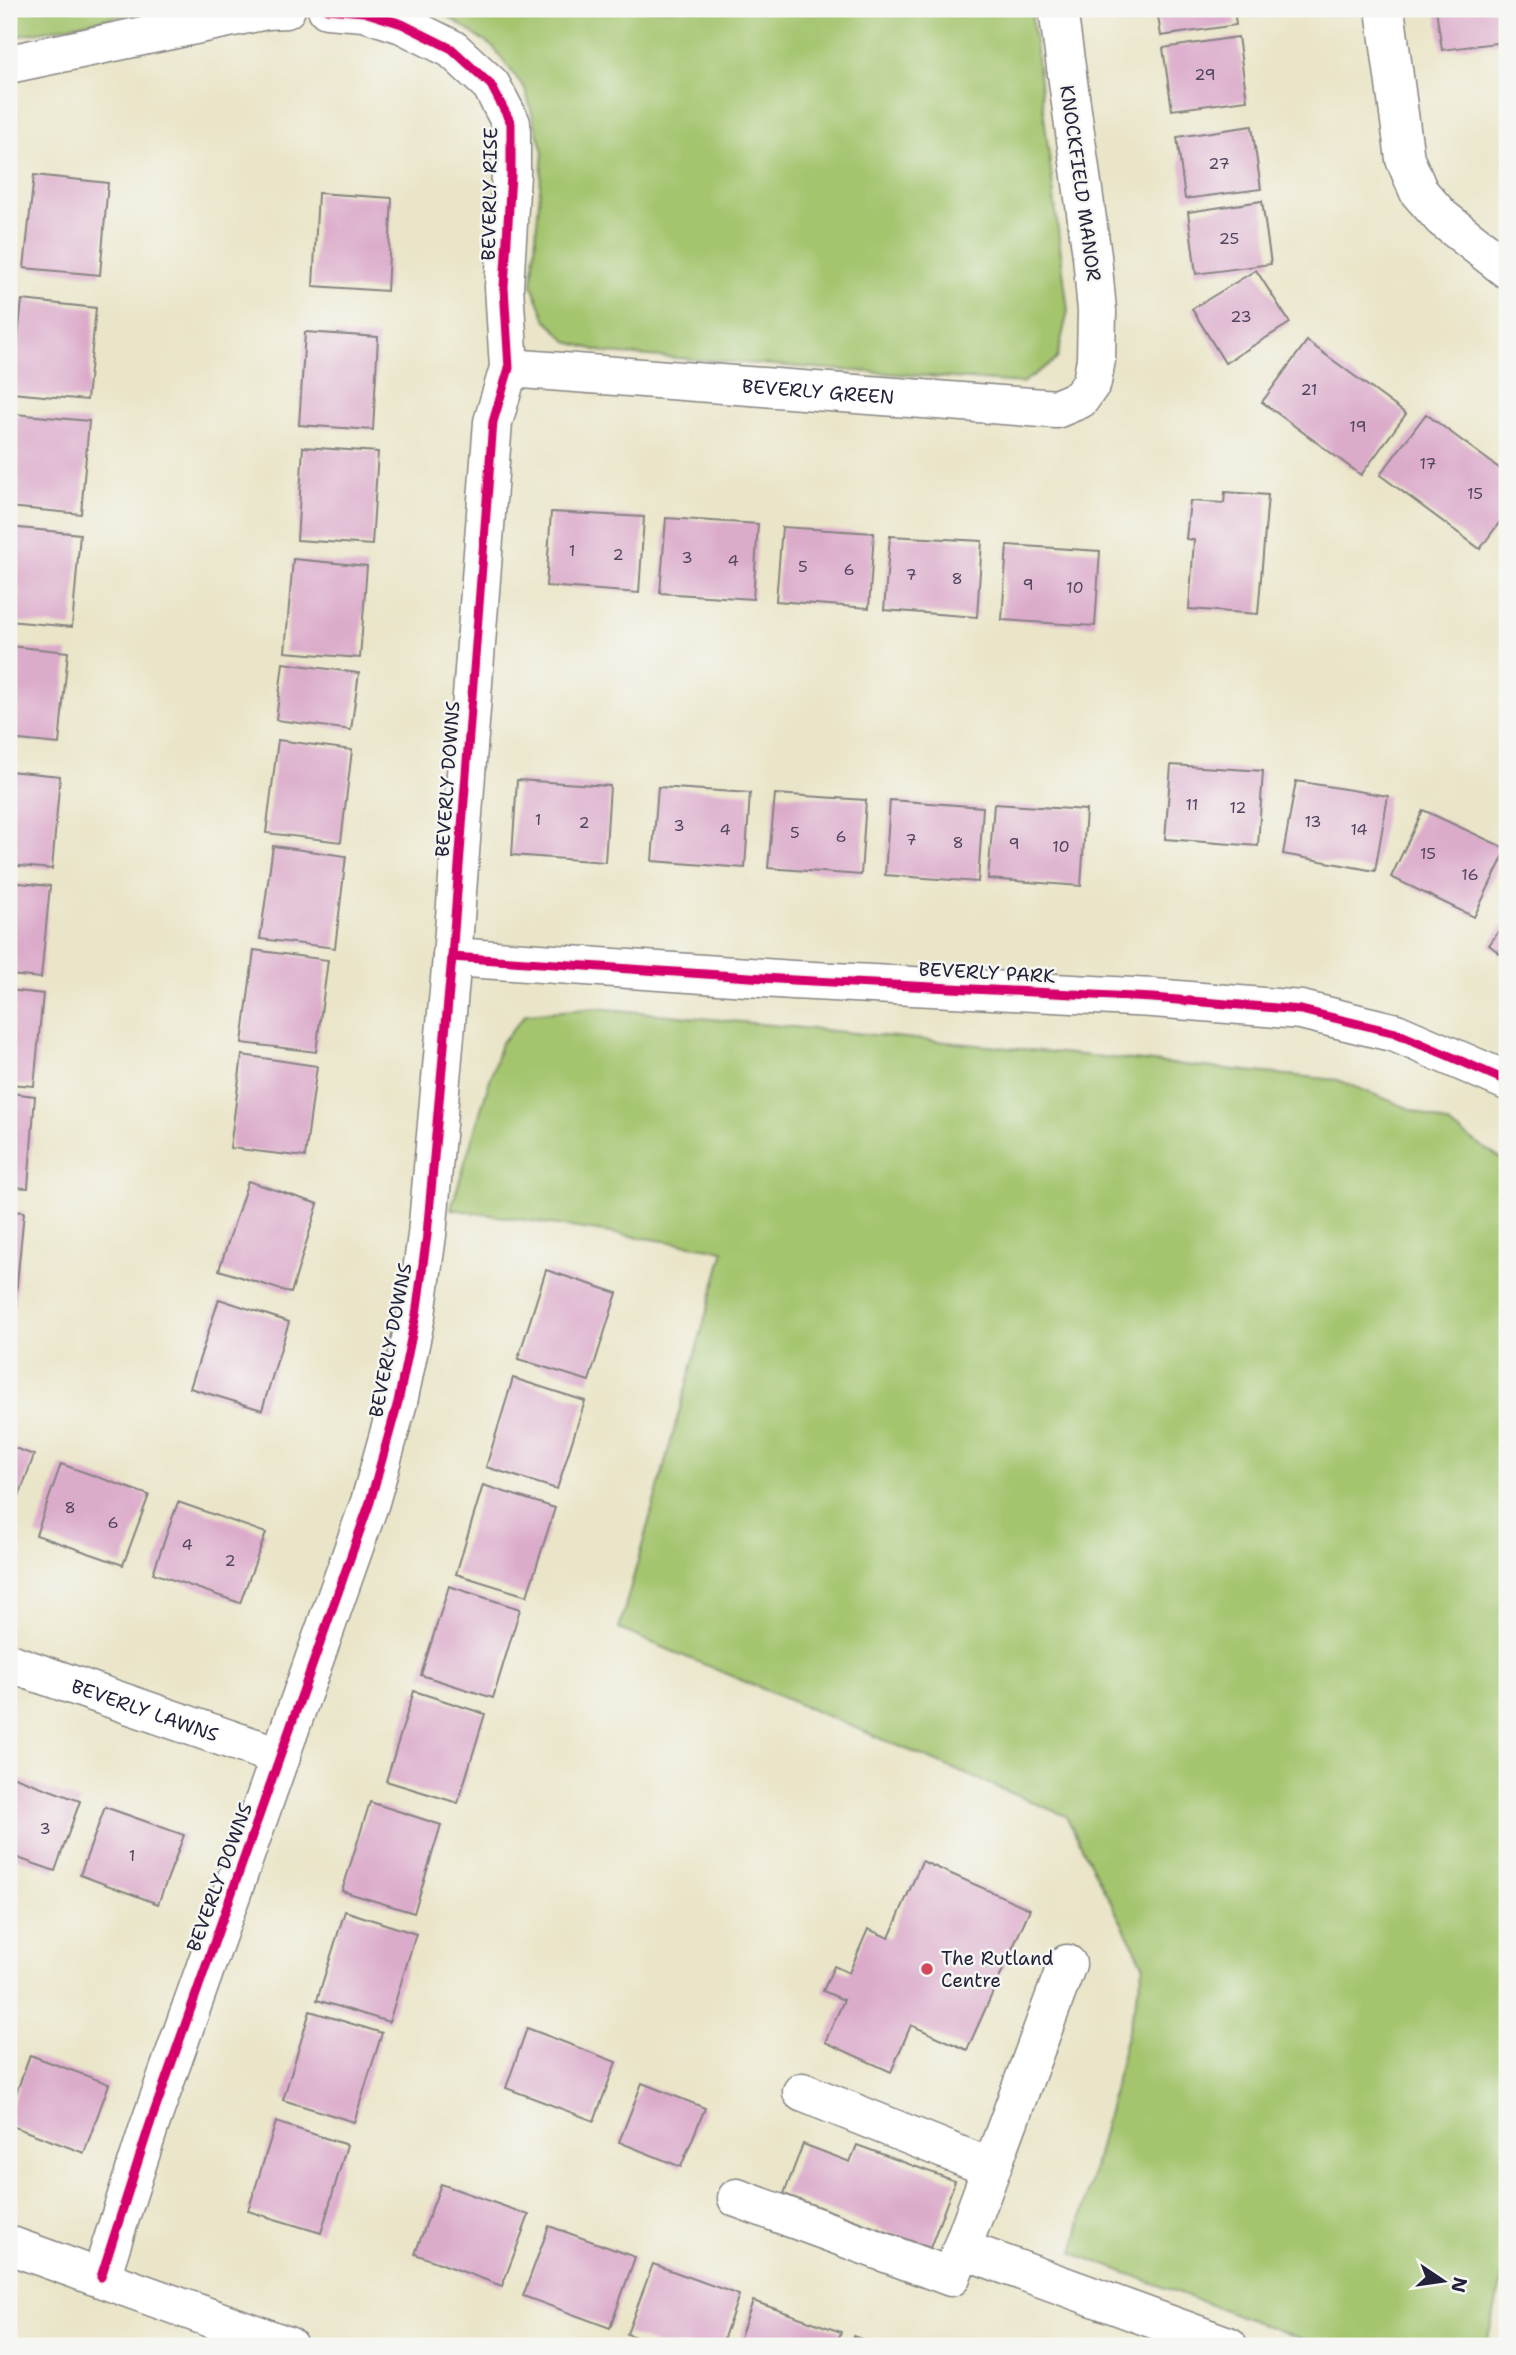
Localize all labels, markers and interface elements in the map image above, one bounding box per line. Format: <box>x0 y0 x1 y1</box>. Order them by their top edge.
house number: 29 <box>1194 64 1216 85</box>
street label: KNOCKFIELD MANOR <box>1054 83 1107 283</box>
street label: BEVERLY RISE <box>476 127 503 261</box>
house number: 27 <box>1208 153 1230 174</box>
house number: 25 <box>1219 228 1239 249</box>
house number: 23 <box>1230 306 1252 327</box>
street label: BEVERLY GREEN <box>741 374 895 410</box>
house number: 21 <box>1300 379 1318 400</box>
house number: 19 <box>1349 416 1367 437</box>
house number: 17 <box>1419 453 1437 474</box>
house number: 15 <box>1467 483 1483 504</box>
house number: 1 <box>569 540 575 561</box>
house number: 2 <box>612 544 624 565</box>
house number: 3 <box>681 547 693 568</box>
house number: 4 <box>727 550 739 571</box>
house number: 5 <box>798 556 808 577</box>
house number: 6 <box>843 559 855 580</box>
house number: 7 <box>905 564 917 585</box>
house number: 8 <box>951 568 963 589</box>
house number: 9 <box>1022 574 1034 595</box>
house number: 10 <box>1066 577 1084 598</box>
street label: BEVERLY DOWNS <box>430 700 465 858</box>
house number: 11 <box>1186 794 1198 815</box>
house number: 12 <box>1229 797 1247 818</box>
house number: 1 <box>535 809 541 830</box>
house number: 13 <box>1304 811 1322 832</box>
house number: 2 <box>578 812 590 833</box>
house number: 3 <box>673 815 685 836</box>
house number: 4 <box>719 819 731 840</box>
house number: 14 <box>1350 819 1368 840</box>
house number: 5 <box>790 822 800 843</box>
house number: 6 <box>835 826 847 847</box>
house number: 7 <box>905 829 917 850</box>
house number: 8 <box>952 832 964 853</box>
house number: 9 <box>1008 833 1020 854</box>
house number: 10 <box>1052 836 1070 857</box>
house number: 15 <box>1420 843 1436 864</box>
house number: 16 <box>1461 864 1479 885</box>
street label: BEVERLY PARK <box>918 956 1056 989</box>
street label: BEVERLY DOWNS <box>363 1261 418 1419</box>
house number: 8 <box>64 1497 76 1518</box>
house number: 6 <box>107 1512 119 1533</box>
house number: 4 <box>181 1534 193 1555</box>
house number: 2 <box>224 1550 236 1571</box>
street label: BEVERLY LAWNS <box>68 1674 222 1747</box>
street label: BEVERLY DOWNS <box>181 1799 258 1955</box>
house number: 3 <box>39 1818 51 1839</box>
house number: 1 <box>129 1845 135 1866</box>
place label: The Rutland Centre <box>941 1946 1054 1993</box>
marker: The Rutland Centre <box>919 1961 935 1977</box>
north arrow <box>1408 2246 1478 2316</box>
text: N <box>1445 2275 1473 2295</box>

